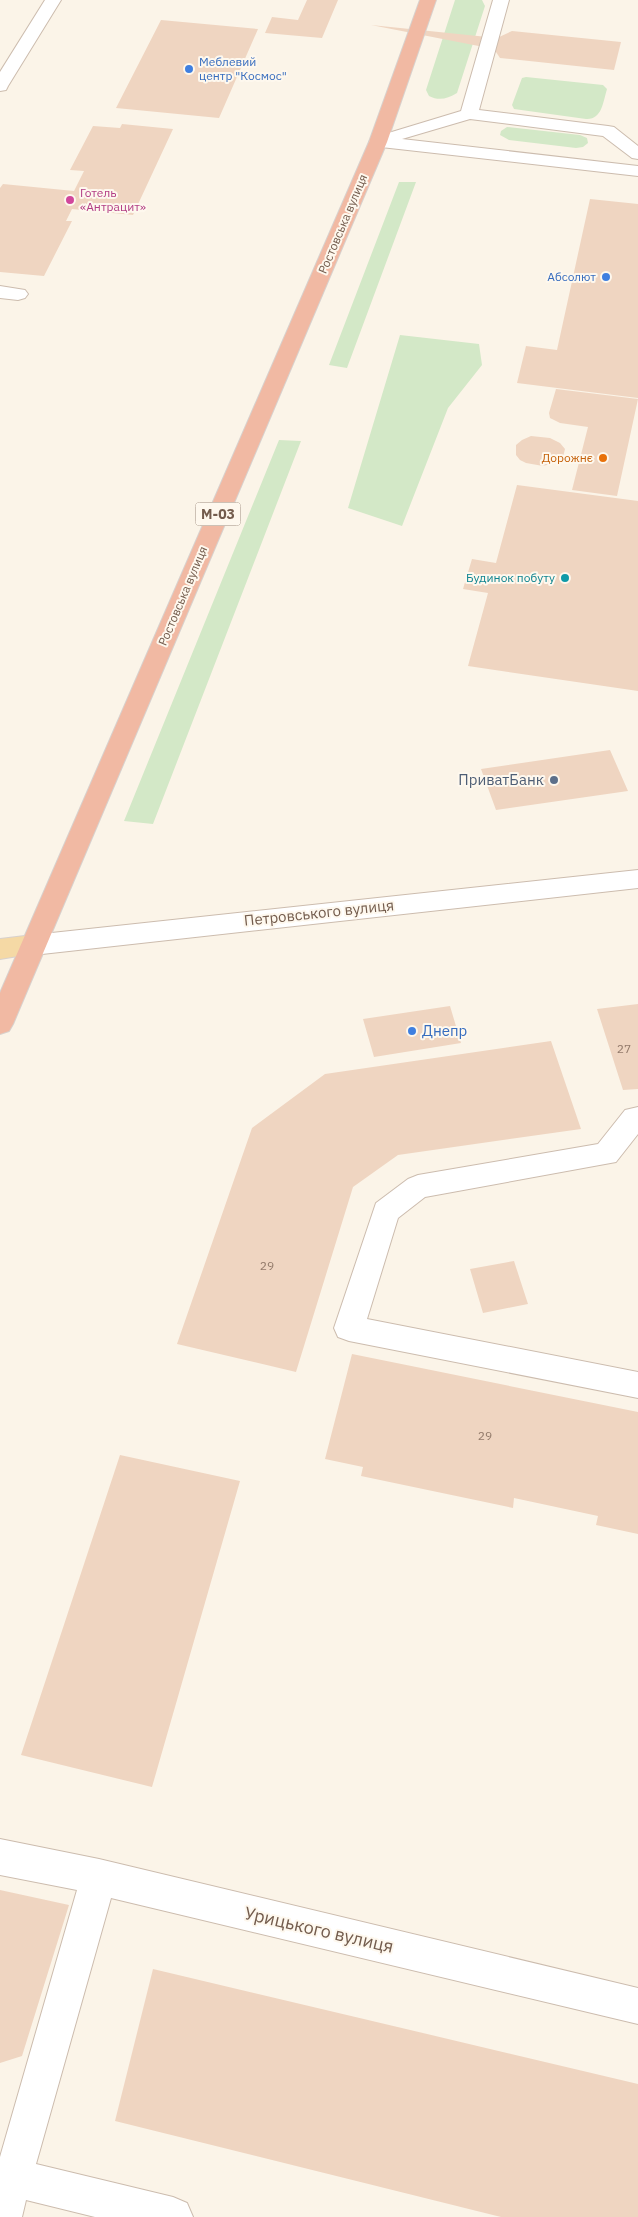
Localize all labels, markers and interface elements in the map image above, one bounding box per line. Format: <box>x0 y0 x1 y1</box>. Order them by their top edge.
place label: Меблевий центр "Космос" <box>199 54 287 83</box>
marker: Меблевий центр "Космос" <box>183 63 195 75</box>
street label: Ростовська вулиця <box>315 172 370 276</box>
place label: Готель «Антрацит» <box>80 185 146 214</box>
marker: Готель «Антрацит» <box>64 194 76 206</box>
place label: Абсолют <box>547 269 596 284</box>
marker: Абсолют <box>600 271 612 283</box>
place label: Дорожнє <box>542 450 593 465</box>
marker: Дорожнє <box>597 452 609 464</box>
road number: М-03 <box>196 502 240 526</box>
street label: Ростовська вулиця <box>155 544 210 648</box>
place label: Будинок побуту <box>466 570 555 585</box>
marker: Будинок побуту <box>559 572 571 584</box>
place label: ПриватБанк <box>458 770 544 789</box>
marker: ПриватБанк <box>548 774 560 786</box>
street label: Петровського вулиця <box>243 895 395 930</box>
place label: Днепр <box>422 1021 467 1040</box>
marker: Днепр <box>406 1025 418 1037</box>
house number: 27 <box>617 1041 631 1056</box>
house number: 29 <box>260 1258 274 1273</box>
house number: 29 <box>478 1428 492 1443</box>
street label: Урицького вулиця <box>242 1901 396 1958</box>

